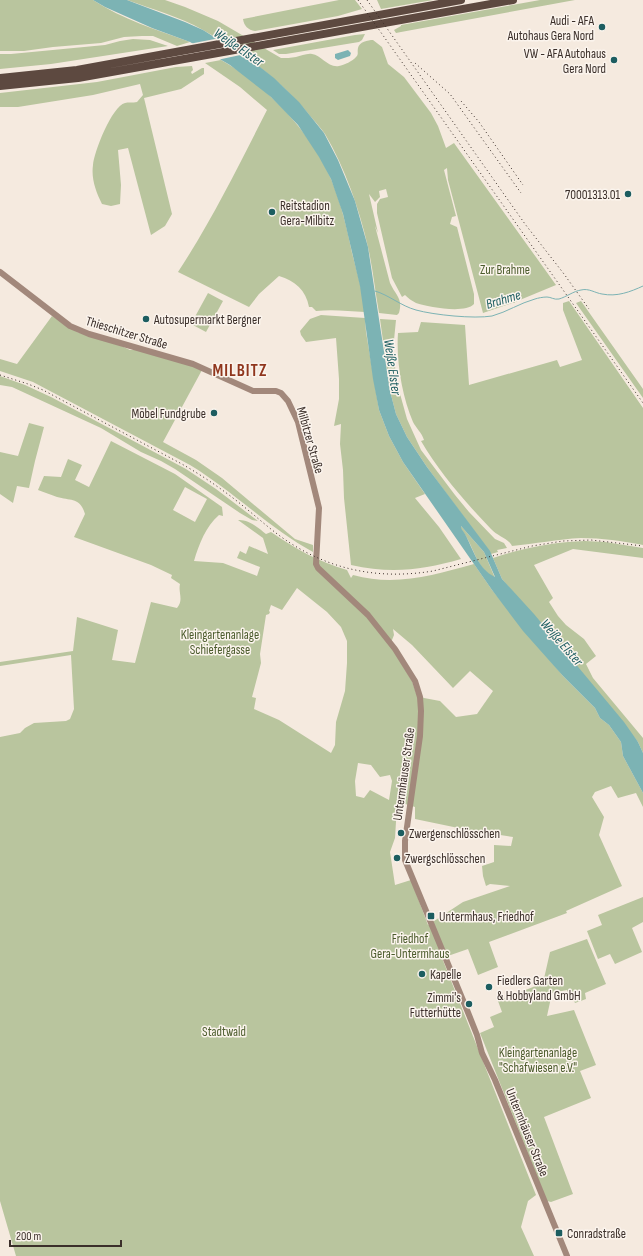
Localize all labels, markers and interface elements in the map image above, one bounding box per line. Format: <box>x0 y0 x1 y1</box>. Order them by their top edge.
place label: Audi - AFA Autohaus Gera Nord <box>507 13 594 44</box>
marker: Audi - AFA Autohaus Gera Nord <box>597 22 607 32</box>
water label: Weiße Elster <box>210 25 268 71</box>
place label: VW - AFA Autohaus Gera Nord <box>524 46 606 77</box>
marker: VW - AFA Autohaus Gera Nord <box>609 55 619 65</box>
place label: 70001313.01 <box>565 187 620 203</box>
marker: 70001313.01 <box>623 189 633 199</box>
place label: Reitstadion Gera-Milbitz <box>280 198 334 229</box>
marker: Reitstadion Gera-Milbitz <box>267 207 277 217</box>
park label: Zur Brahme <box>480 262 530 278</box>
water label: Brahme <box>484 286 523 313</box>
place label: Autosupermarkt Bergner <box>153 312 261 328</box>
street label: Thieschitzer Straße <box>84 313 169 353</box>
marker: Autosupermarkt Bergner <box>141 314 151 324</box>
water label: Weiße Elster <box>380 338 405 397</box>
district label: MILBITZ <box>213 361 267 381</box>
street label: Milbitzer Straße <box>293 405 327 475</box>
place label: Möbel Fundgrube <box>131 406 206 422</box>
marker: Möbel Fundgrube <box>209 408 219 418</box>
water label: Weiße Elster <box>537 615 587 670</box>
park label: Kleingartenanlage Schiefergasse <box>181 627 259 658</box>
street label: Untermhäuser Straße <box>390 727 418 822</box>
place label: Zwergenschlösschen <box>409 826 500 842</box>
marker: Zwergenschlösschen <box>396 828 406 838</box>
place label: Zwergschlösschen <box>405 851 485 867</box>
marker: Zwergschlösschen <box>392 853 402 863</box>
place label: Untermhaus, Friedhof <box>439 909 534 925</box>
marker: Untermhaus, Friedhof <box>426 911 436 921</box>
park label: Friedhof Gera-Untermhaus <box>371 931 450 962</box>
place label: Kapelle <box>430 967 462 983</box>
marker: Kapelle <box>417 969 427 979</box>
place label: Fiedlers Garten & Hobbyland GmbH <box>497 973 581 1004</box>
marker: Fiedlers Garten & Hobbyland GmbH <box>484 982 494 992</box>
place label: Zimmi's Futterhütte <box>410 990 461 1021</box>
marker: Zimmi's Futterhütte <box>464 999 474 1009</box>
park label: Stadtwald <box>202 1024 246 1040</box>
park label: Kleingartenanlage "Schafwiesen e.V." <box>499 1045 577 1076</box>
street label: Untermhäuser Straße <box>502 1086 552 1179</box>
scale bar <box>10 1222 121 1248</box>
place label: Conradstraße <box>567 1226 626 1242</box>
marker: Conradstraße <box>554 1228 564 1238</box>
text: 200 m <box>16 1229 42 1244</box>

